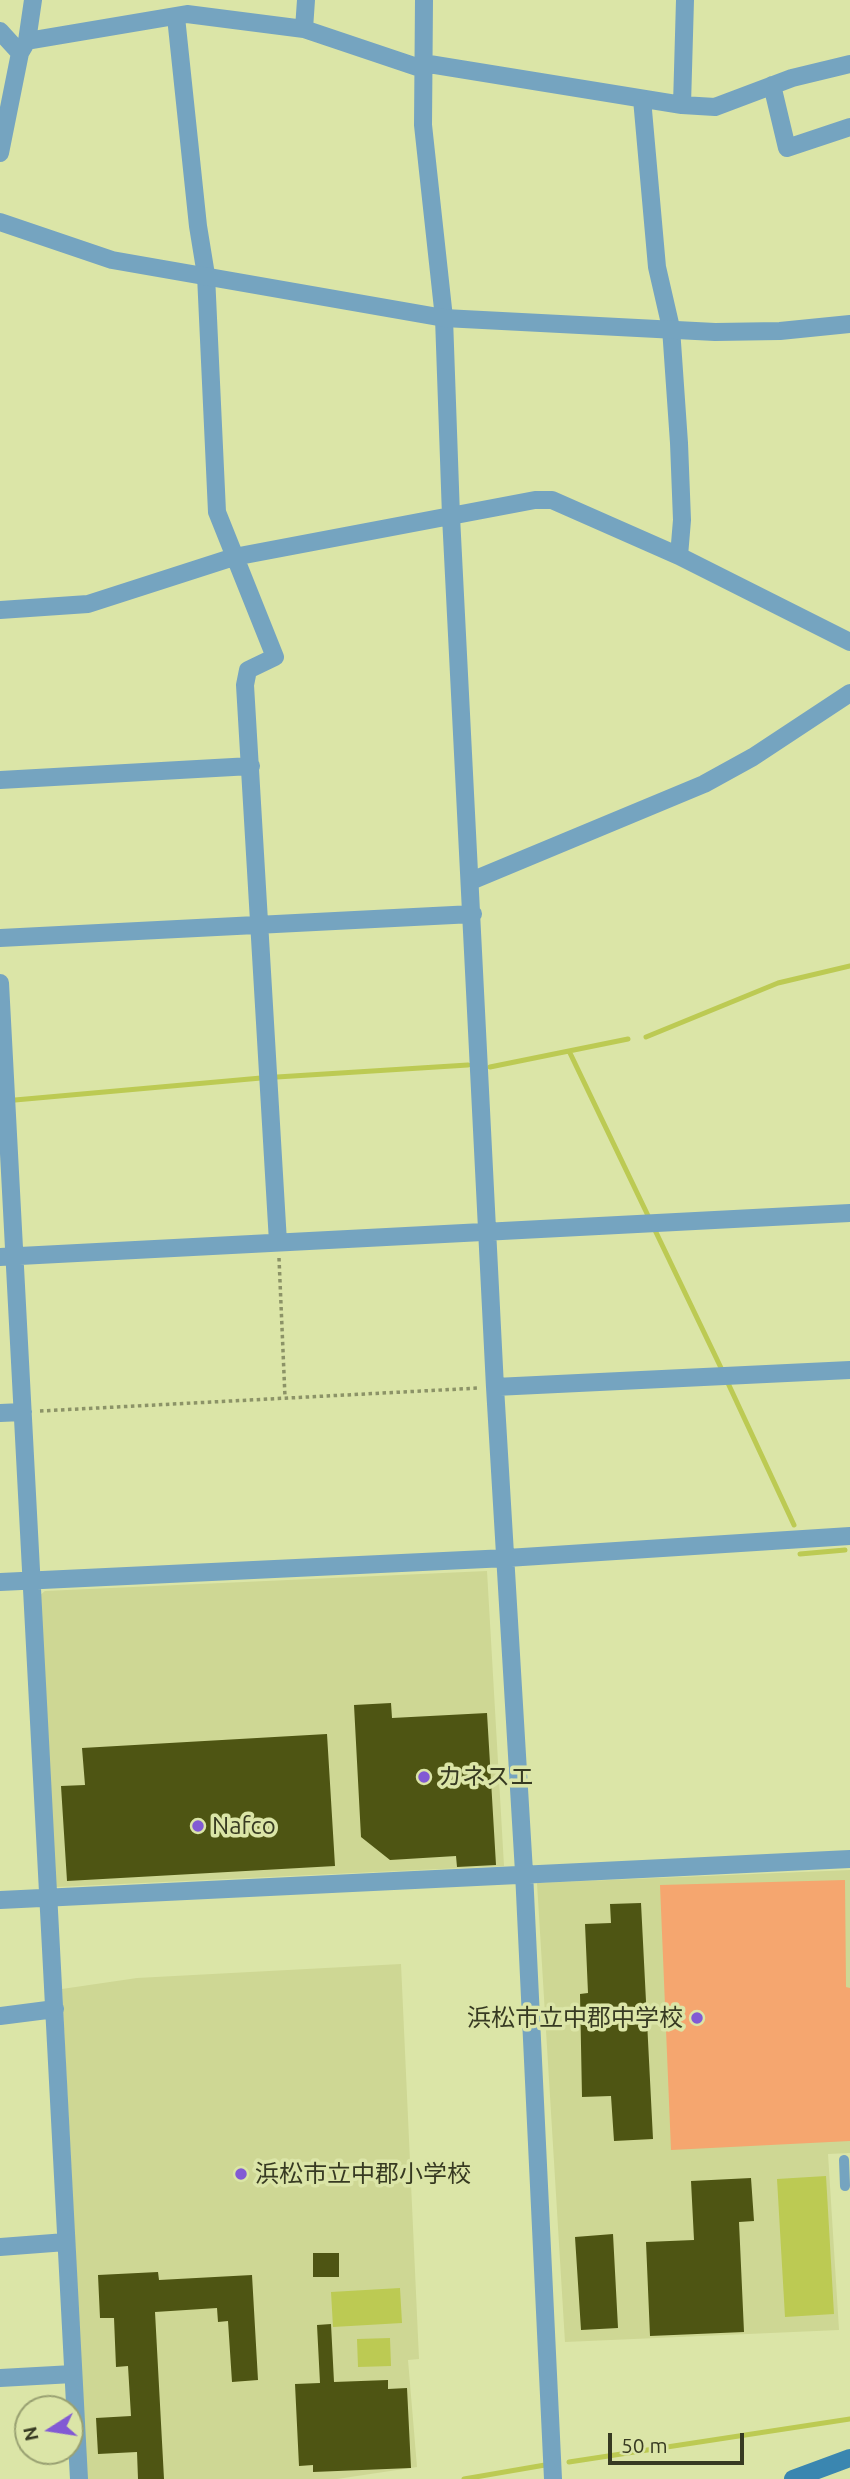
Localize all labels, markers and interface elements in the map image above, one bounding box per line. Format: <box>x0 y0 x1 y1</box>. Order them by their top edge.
place label: カネスエ <box>438 1763 534 1791</box>
marker: カネスエ <box>416 1769 432 1785</box>
place label: Nafco <box>212 1812 276 1840</box>
marker: Nafco <box>190 1818 206 1834</box>
place label: 浜松市立中郡中学校 <box>467 2004 683 2032</box>
marker: 浜松市立中郡中学校 <box>689 2010 705 2026</box>
place label: 浜松市立中郡小学校 <box>255 2160 471 2188</box>
marker: 浜松市立中郡小学校 <box>233 2166 249 2182</box>
north arrow <box>14 2395 84 2465</box>
scale bar <box>612 2420 748 2464</box>
text: N <box>18 2425 43 2443</box>
text: 50 m <box>621 2433 668 2457</box>

